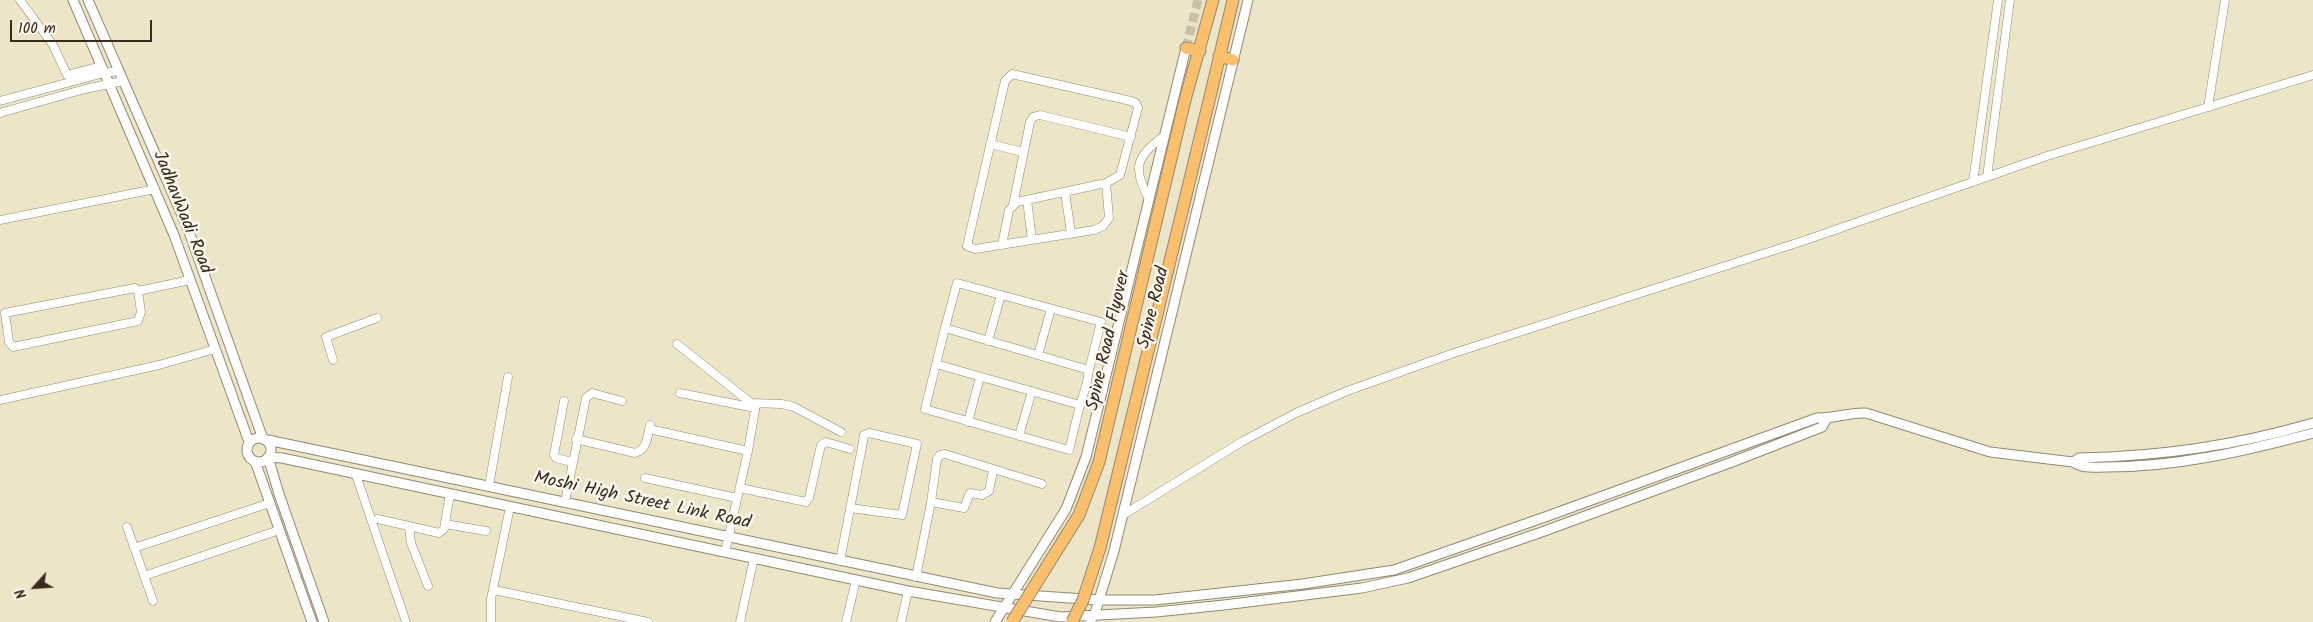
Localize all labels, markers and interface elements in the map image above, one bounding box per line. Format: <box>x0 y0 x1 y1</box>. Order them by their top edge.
scale bar <box>12 10 155 42</box>
text: 100 m <box>18 17 56 41</box>
street label: JadhavWadi Road <box>147 148 215 278</box>
street label: Spine Road <box>1134 265 1176 351</box>
street label: Spine Road Flyover <box>1083 269 1137 413</box>
street label: Moshi High Street Link Road <box>532 468 752 536</box>
north arrow <box>10 562 60 612</box>
text: N <box>10 585 33 602</box>

